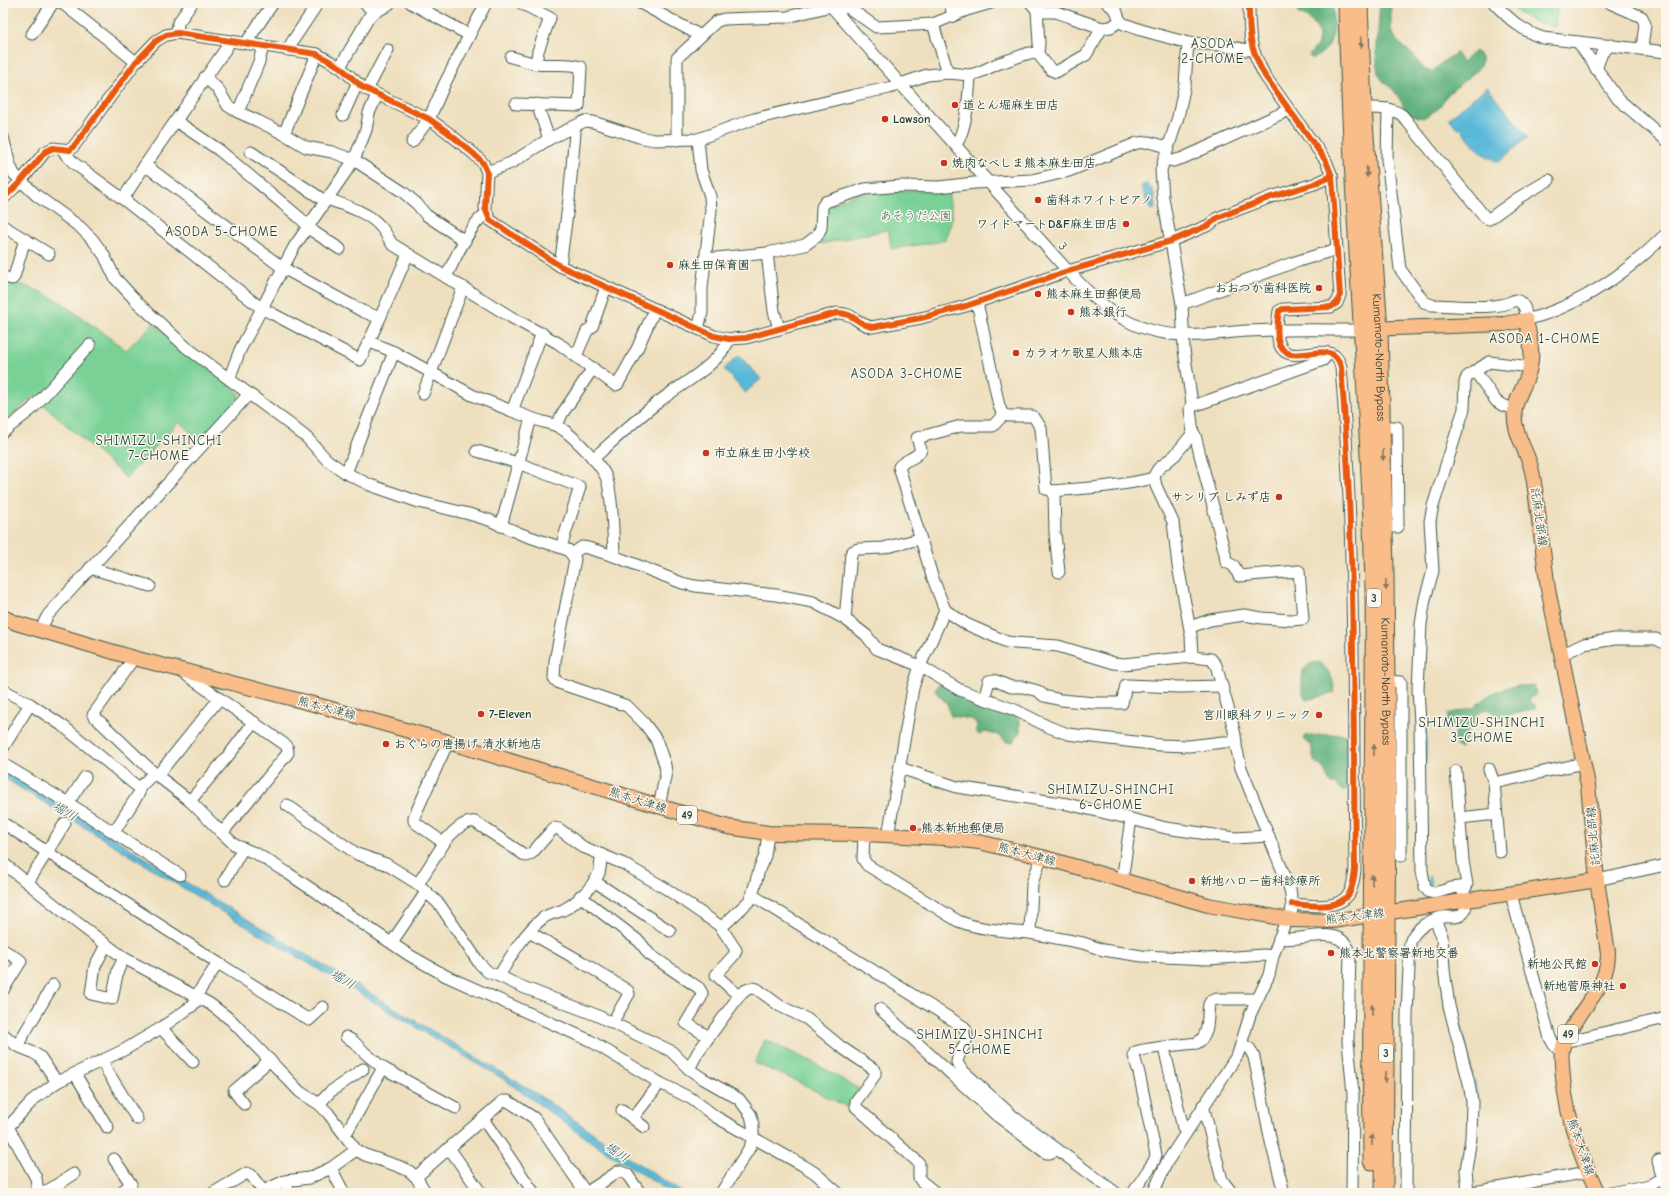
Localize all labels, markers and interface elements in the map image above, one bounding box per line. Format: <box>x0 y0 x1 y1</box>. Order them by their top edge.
district label: ASODA 2-CHOME <box>1181 36 1245 66</box>
one-way arrow <box>1358 36 1364 49</box>
place label: 道とん堀麻生田店 <box>963 98 1059 112</box>
marker: 道とん堀麻生田店 <box>950 100 960 110</box>
place label: Lawson <box>893 112 931 126</box>
marker: Lawson <box>880 114 890 124</box>
place label: 焼肉なべしま熊本麻生田店 <box>952 156 1096 170</box>
marker: 焼肉なべしま熊本麻生田店 <box>939 158 949 168</box>
one-way arrow <box>1364 166 1370 179</box>
place label: 歯科ホワイトピアノ <box>1046 193 1152 207</box>
marker: 歯科ホワイトピアノ <box>1033 195 1043 205</box>
park label: あそうだ公園 <box>880 209 952 223</box>
place label: ワイドマートD&F麻生田店 <box>976 217 1118 231</box>
marker: ワイドマートD&F麻生田店 <box>1121 219 1131 229</box>
district label: ASODA 5-CHOME <box>166 224 278 239</box>
street label: 3 <box>1056 239 1070 253</box>
place label: 麻生田保育園 <box>678 258 750 272</box>
marker: 麻生田保育園 <box>665 260 675 270</box>
place label: おおつか歯科医院 <box>1215 281 1311 295</box>
marker: おおつか歯科医院 <box>1314 283 1324 293</box>
place label: 熊本麻生田郵便局 <box>1046 287 1142 301</box>
marker: 熊本麻生田郵便局 <box>1033 289 1043 299</box>
street label: Kumamoto-North Bypass <box>1369 293 1388 421</box>
place label: 熊本銀行 <box>1079 305 1127 319</box>
marker: 熊本銀行 <box>1066 307 1076 317</box>
district label: ASODA 1-CHOME <box>1490 331 1600 346</box>
place label: カラオケ歌星人熊本店 <box>1024 346 1144 360</box>
marker: カラオケ歌星人熊本店 <box>1011 348 1021 358</box>
district label: ASODA 3-CHOME <box>851 366 963 381</box>
district label: SHIMIZU-SHINCHI 7-CHOME <box>95 433 223 463</box>
place label: 市立麻生田小学校 <box>714 446 810 460</box>
marker: 市立麻生田小学校 <box>701 448 711 458</box>
one-way arrow <box>1379 449 1386 461</box>
street label: 託麻北部線 <box>1528 486 1550 548</box>
place label: サンリブ しみず店 <box>1171 490 1271 504</box>
marker: サンリブ しみず店 <box>1274 492 1284 502</box>
one-way arrow <box>1382 579 1389 591</box>
road number: 3 <box>1367 589 1381 607</box>
street label: Kumamoto-North Bypass <box>1378 617 1394 745</box>
street label: 熊本大津線 <box>296 693 358 723</box>
place label: 7-Eleven <box>489 707 532 721</box>
place label: 宮川眼科クリニック <box>1203 708 1311 722</box>
marker: 7-Eleven <box>476 709 486 719</box>
marker: 宮川眼科クリニック <box>1314 710 1324 720</box>
district label: SHIMIZU-SHINCHI 3-CHOME <box>1418 715 1546 745</box>
place label: おぐらの唐揚げ 清水新地店 <box>394 737 542 751</box>
marker: おぐらの唐揚げ 清水新地店 <box>381 739 391 749</box>
one-way arrow <box>1370 744 1377 756</box>
district label: SHIMIZU-SHINCHI 6-CHOME <box>1047 782 1175 812</box>
street label: 熊本大津線 <box>607 784 669 816</box>
water label: 堀川 <box>50 798 80 824</box>
street label: 託麻北部線 <box>1583 805 1603 867</box>
road number: 49 <box>677 806 697 824</box>
place label: 熊本新地郵便局 <box>921 821 1005 835</box>
marker: 熊本新地郵便局 <box>908 823 918 833</box>
street label: 熊本大津線 <box>996 839 1058 869</box>
one-way arrow <box>1369 873 1375 886</box>
place label: 新地ハロー歯科診療所 <box>1200 874 1321 888</box>
marker: 新地ハロー歯科診療所 <box>1187 876 1197 886</box>
street label: 熊本大津線 <box>1324 905 1386 927</box>
place label: 熊本北警察署新地交番 <box>1339 946 1459 960</box>
marker: 熊本北警察署新地交番 <box>1326 948 1336 958</box>
place label: 新地公民館 <box>1527 957 1587 971</box>
marker: 新地公民館 <box>1590 959 1600 969</box>
water label: 堀川 <box>328 966 358 992</box>
place label: 新地菅原神社 <box>1543 979 1615 993</box>
marker: 新地菅原神社 <box>1618 981 1628 991</box>
one-way arrow <box>1369 1003 1375 1016</box>
road number: 49 <box>1558 1025 1578 1043</box>
district label: SHIMIZU-SHINCHI 5-CHOME <box>916 1027 1044 1057</box>
road number: 3 <box>1379 1044 1393 1062</box>
one-way arrow <box>1382 1071 1389 1083</box>
street label: 熊本大津線 <box>1565 1116 1597 1178</box>
one-way arrow <box>1369 1133 1375 1146</box>
water label: 堀川 <box>602 1139 632 1165</box>

